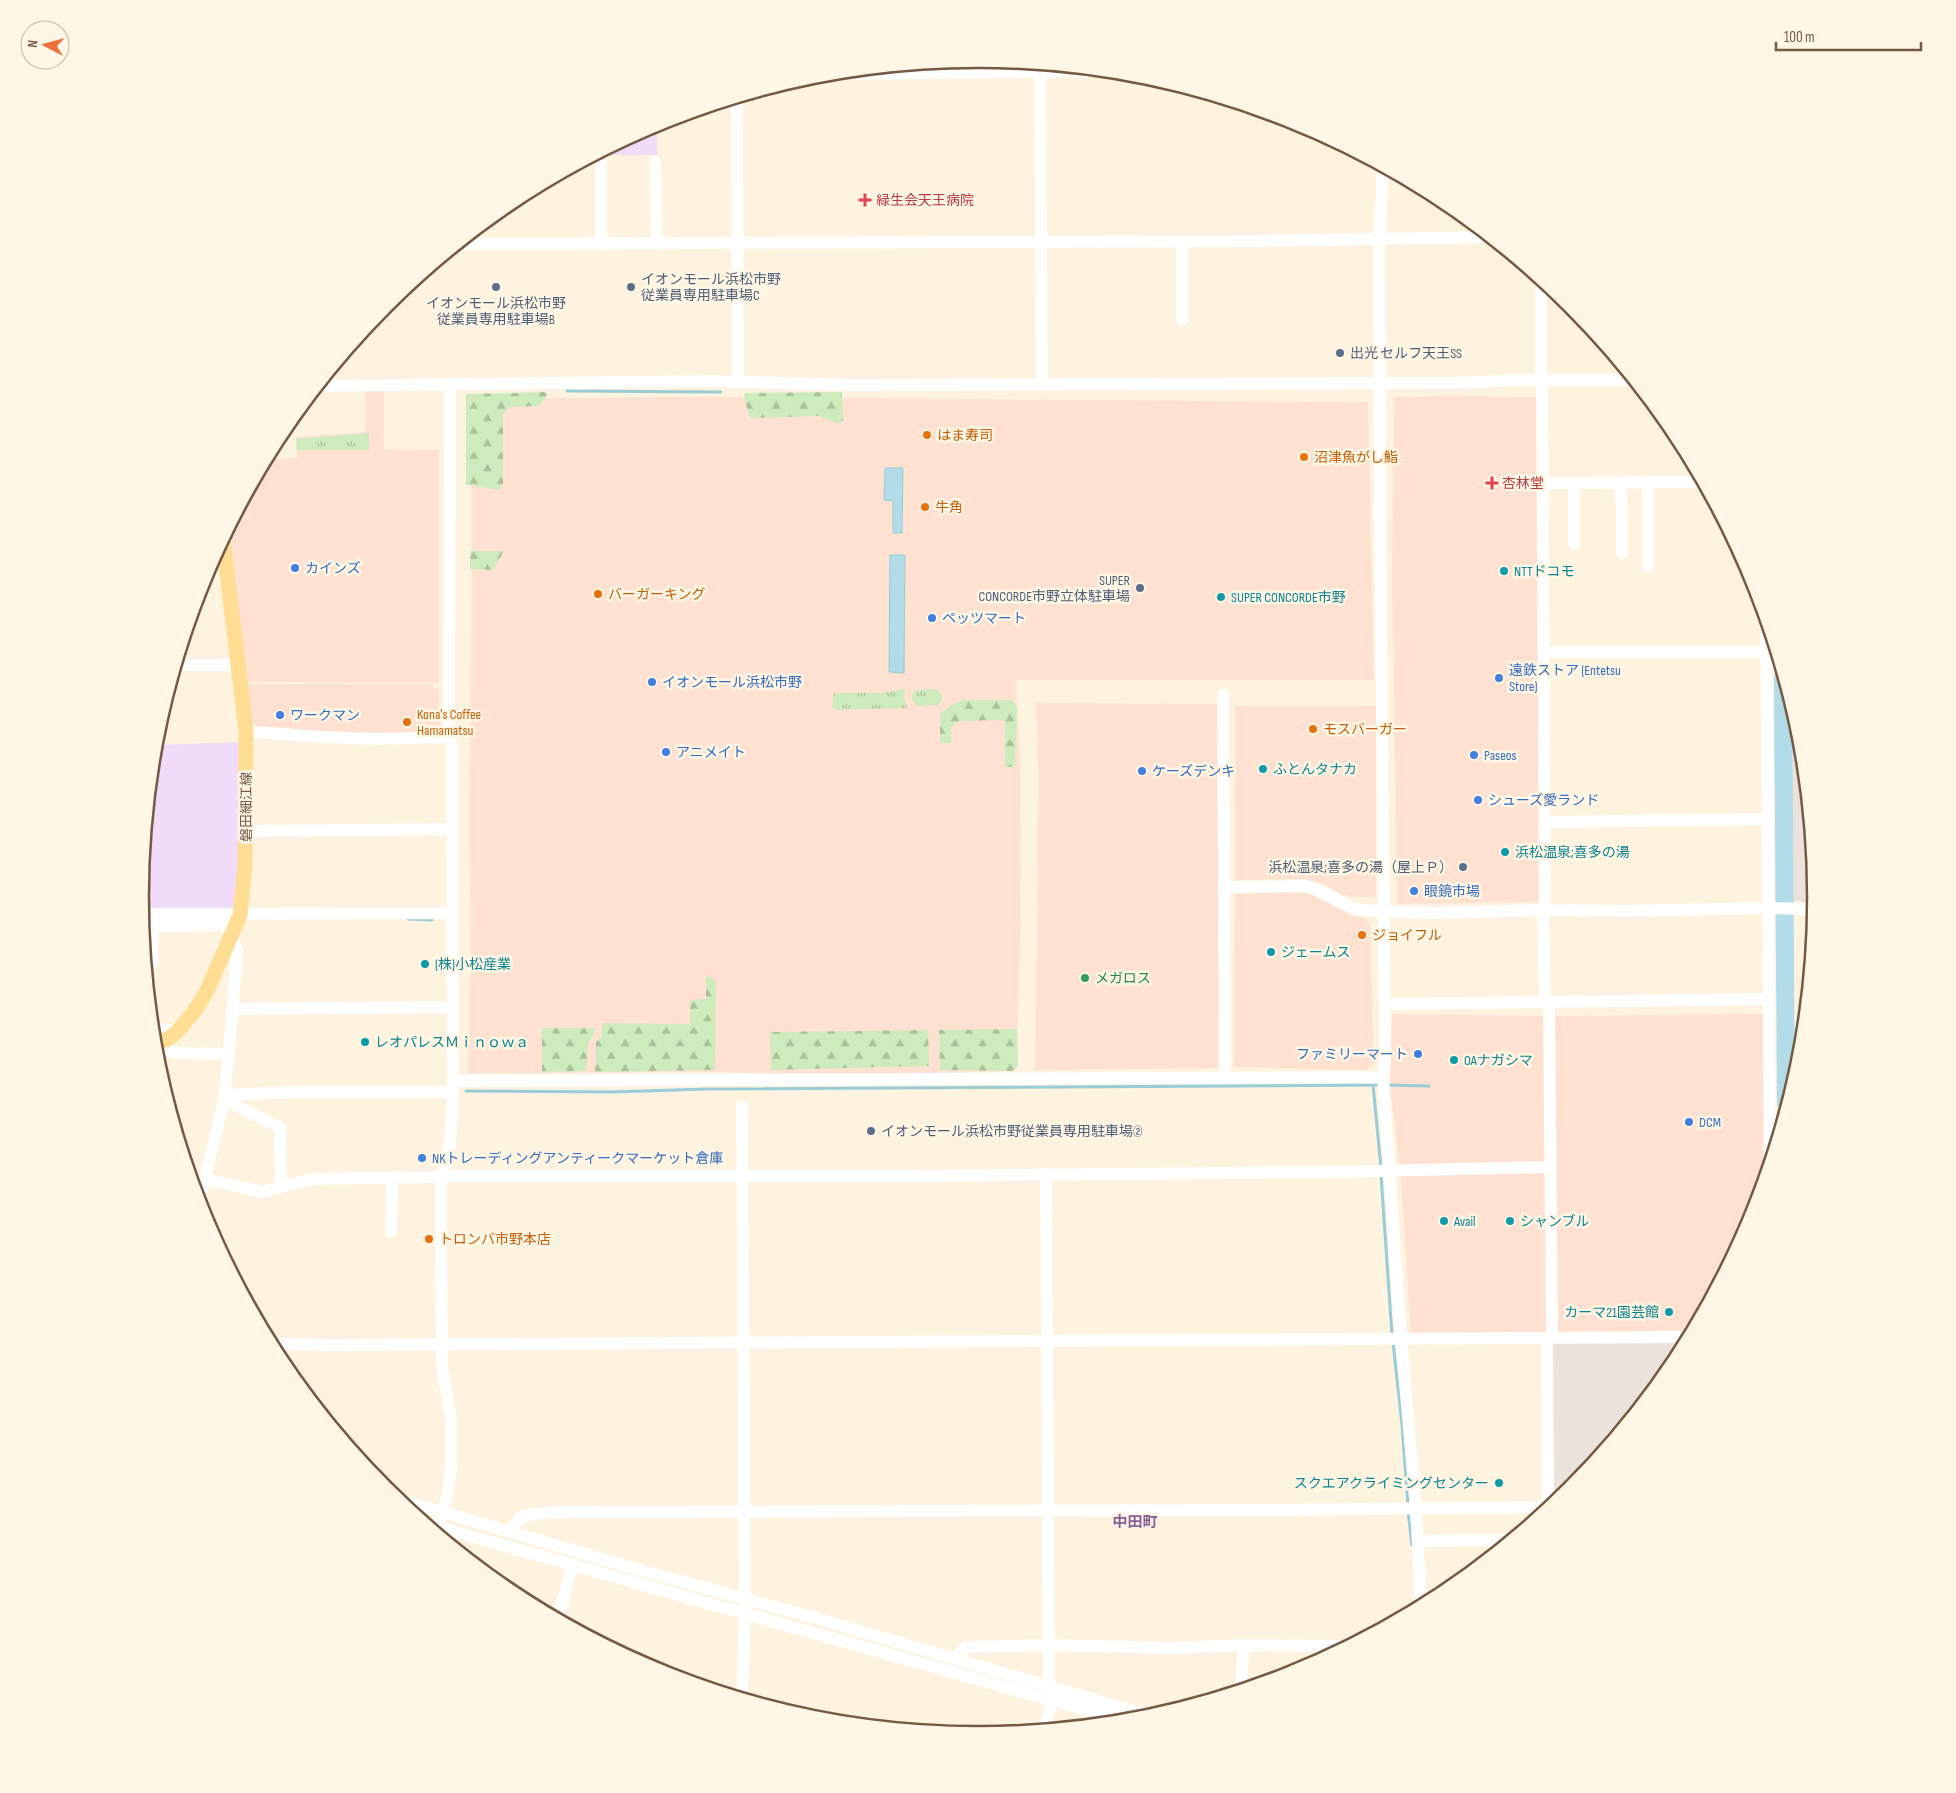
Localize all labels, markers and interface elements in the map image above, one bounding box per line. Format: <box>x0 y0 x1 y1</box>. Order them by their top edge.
north arrow <box>20 20 70 70</box>
scale bar <box>1776 20 1921 52</box>
text: 100 m <box>1784 28 1815 47</box>
text: N <box>24 39 41 48</box>
place label: 緑生会天王病院 <box>876 192 974 209</box>
marker: 緑生会天王病院 <box>858 193 872 207</box>
place label: イオンモール浜松市野 従業員専用駐車場C <box>641 271 781 304</box>
marker: イオンモール浜松市野 従業員専用駐車場B <box>490 281 502 293</box>
marker: イオンモール浜松市野 従業員専用駐車場C <box>625 281 637 293</box>
place label: イオンモール浜松市野 従業員専用駐車場B <box>426 295 566 328</box>
place label: 出光 セルフ天王SS <box>1350 345 1462 362</box>
marker: 出光 セルフ天王SS <box>1334 347 1346 359</box>
place label: はま寿司 <box>937 427 993 444</box>
marker: はま寿司 <box>921 429 933 441</box>
place label: 沼津魚がし鮨 <box>1314 449 1398 466</box>
marker: 沼津魚がし鮨 <box>1298 451 1310 463</box>
place label: 杏林堂 <box>1502 475 1544 492</box>
marker: 杏林堂 <box>1486 477 1498 489</box>
place label: 牛角 <box>935 499 963 516</box>
marker: 牛角 <box>919 501 931 513</box>
place label: カインズ <box>305 560 361 577</box>
marker: カインズ <box>289 562 301 574</box>
place label: NTTドコモ <box>1514 563 1575 580</box>
marker: NTTドコモ <box>1498 565 1510 577</box>
place label: SUPER CONCORDE市野立体駐車場 <box>979 572 1131 605</box>
marker: SUPER CONCORDE市野立体駐車場 <box>1134 582 1146 594</box>
place label: バーガーキング <box>608 586 706 603</box>
marker: バーガーキング <box>592 588 604 600</box>
place label: SUPER CONCORDE市野 <box>1231 589 1346 606</box>
marker: SUPER CONCORDE市野 <box>1215 591 1227 603</box>
place label: ペッツマート <box>942 610 1026 627</box>
marker: ペッツマート <box>926 612 938 624</box>
place label: 遠鉄ストア (Entetsu Store) <box>1509 662 1621 695</box>
marker: 遠鉄ストア (Entetsu Store) <box>1493 672 1505 684</box>
place label: イオンモール浜松市野 <box>662 674 802 691</box>
marker: イオンモール浜松市野 <box>646 676 658 688</box>
place label: Kona's Coffee Hamamatsu <box>417 706 481 739</box>
place label: ワークマン <box>290 707 360 724</box>
marker: ワークマン <box>274 709 286 721</box>
marker: Kona's Coffee Hamamatsu <box>401 716 413 728</box>
place label: モスバーガー <box>1323 721 1407 738</box>
marker: モスバーガー <box>1307 723 1319 735</box>
place label: アニメイト <box>676 744 746 761</box>
marker: アニメイト <box>660 746 672 758</box>
place label: Paseos <box>1484 747 1517 764</box>
marker: Paseos <box>1468 749 1480 761</box>
place label: ふとんタナカ <box>1273 761 1357 778</box>
place label: ケーズデンキ <box>1152 763 1235 780</box>
marker: ふとんタナカ <box>1257 763 1269 775</box>
marker: ケーズデンキ <box>1136 765 1148 777</box>
street label: 磐田細江線 <box>238 772 255 842</box>
place label: シューズ愛ランド <box>1488 792 1599 809</box>
marker: シューズ愛ランド <box>1472 794 1484 806</box>
place label: 浜松温泉;喜多の湯 <box>1515 844 1630 861</box>
marker: 浜松温泉;喜多の湯 <box>1499 846 1511 858</box>
place label: 浜松温泉;喜多の湯（屋上Ｐ） <box>1268 859 1453 876</box>
marker: 浜松温泉;喜多の湯（屋上Ｐ） <box>1457 861 1469 873</box>
place label: 眼鏡市場 <box>1424 883 1480 900</box>
marker: 眼鏡市場 <box>1408 885 1420 897</box>
place label: ジョイフル <box>1372 927 1442 944</box>
marker: ジョイフル <box>1356 929 1368 941</box>
place label: ジェームス <box>1281 944 1351 961</box>
marker: ジェームス <box>1265 946 1277 958</box>
place label: (株)小松産業 <box>435 956 511 973</box>
marker: (株)小松産業 <box>419 958 431 970</box>
place label: メガロス <box>1095 970 1151 987</box>
marker: メガロス <box>1079 972 1091 984</box>
place label: レオパレスＭｉｎｏｗａ <box>375 1034 529 1051</box>
marker: レオパレスＭｉｎｏｗａ <box>359 1036 371 1048</box>
place label: ファミリーマート <box>1296 1046 1408 1063</box>
marker: ファミリーマート <box>1412 1048 1424 1060</box>
place label: OAナガシマ <box>1464 1052 1533 1069</box>
marker: OAナガシマ <box>1448 1054 1460 1066</box>
place label: DCM <box>1699 1114 1721 1131</box>
marker: DCM <box>1683 1116 1695 1128</box>
place label: イオンモール浜松市野従業員専用駐車場② <box>881 1123 1143 1140</box>
marker: イオンモール浜松市野従業員専用駐車場② <box>865 1125 877 1137</box>
place label: NKトレーディングアンティークマーケット倉庫 <box>432 1150 723 1167</box>
marker: NKトレーディングアンティークマーケット倉庫 <box>416 1152 428 1164</box>
place label: Avail <box>1453 1213 1476 1230</box>
place label: シャンブル <box>1520 1213 1590 1230</box>
marker: Avail <box>1438 1215 1450 1227</box>
marker: シャンブル <box>1504 1215 1516 1227</box>
place label: トロンバ市野本店 <box>439 1231 551 1248</box>
marker: トロンバ市野本店 <box>423 1233 435 1245</box>
place label: カーマ21園芸館 <box>1564 1304 1659 1321</box>
marker: カーマ21園芸館 <box>1663 1306 1675 1318</box>
place label: スクエアクライミングセンター <box>1294 1475 1489 1492</box>
marker: スクエアクライミングセンター <box>1493 1477 1505 1489</box>
district label: 中田町 <box>1112 1513 1158 1532</box>

